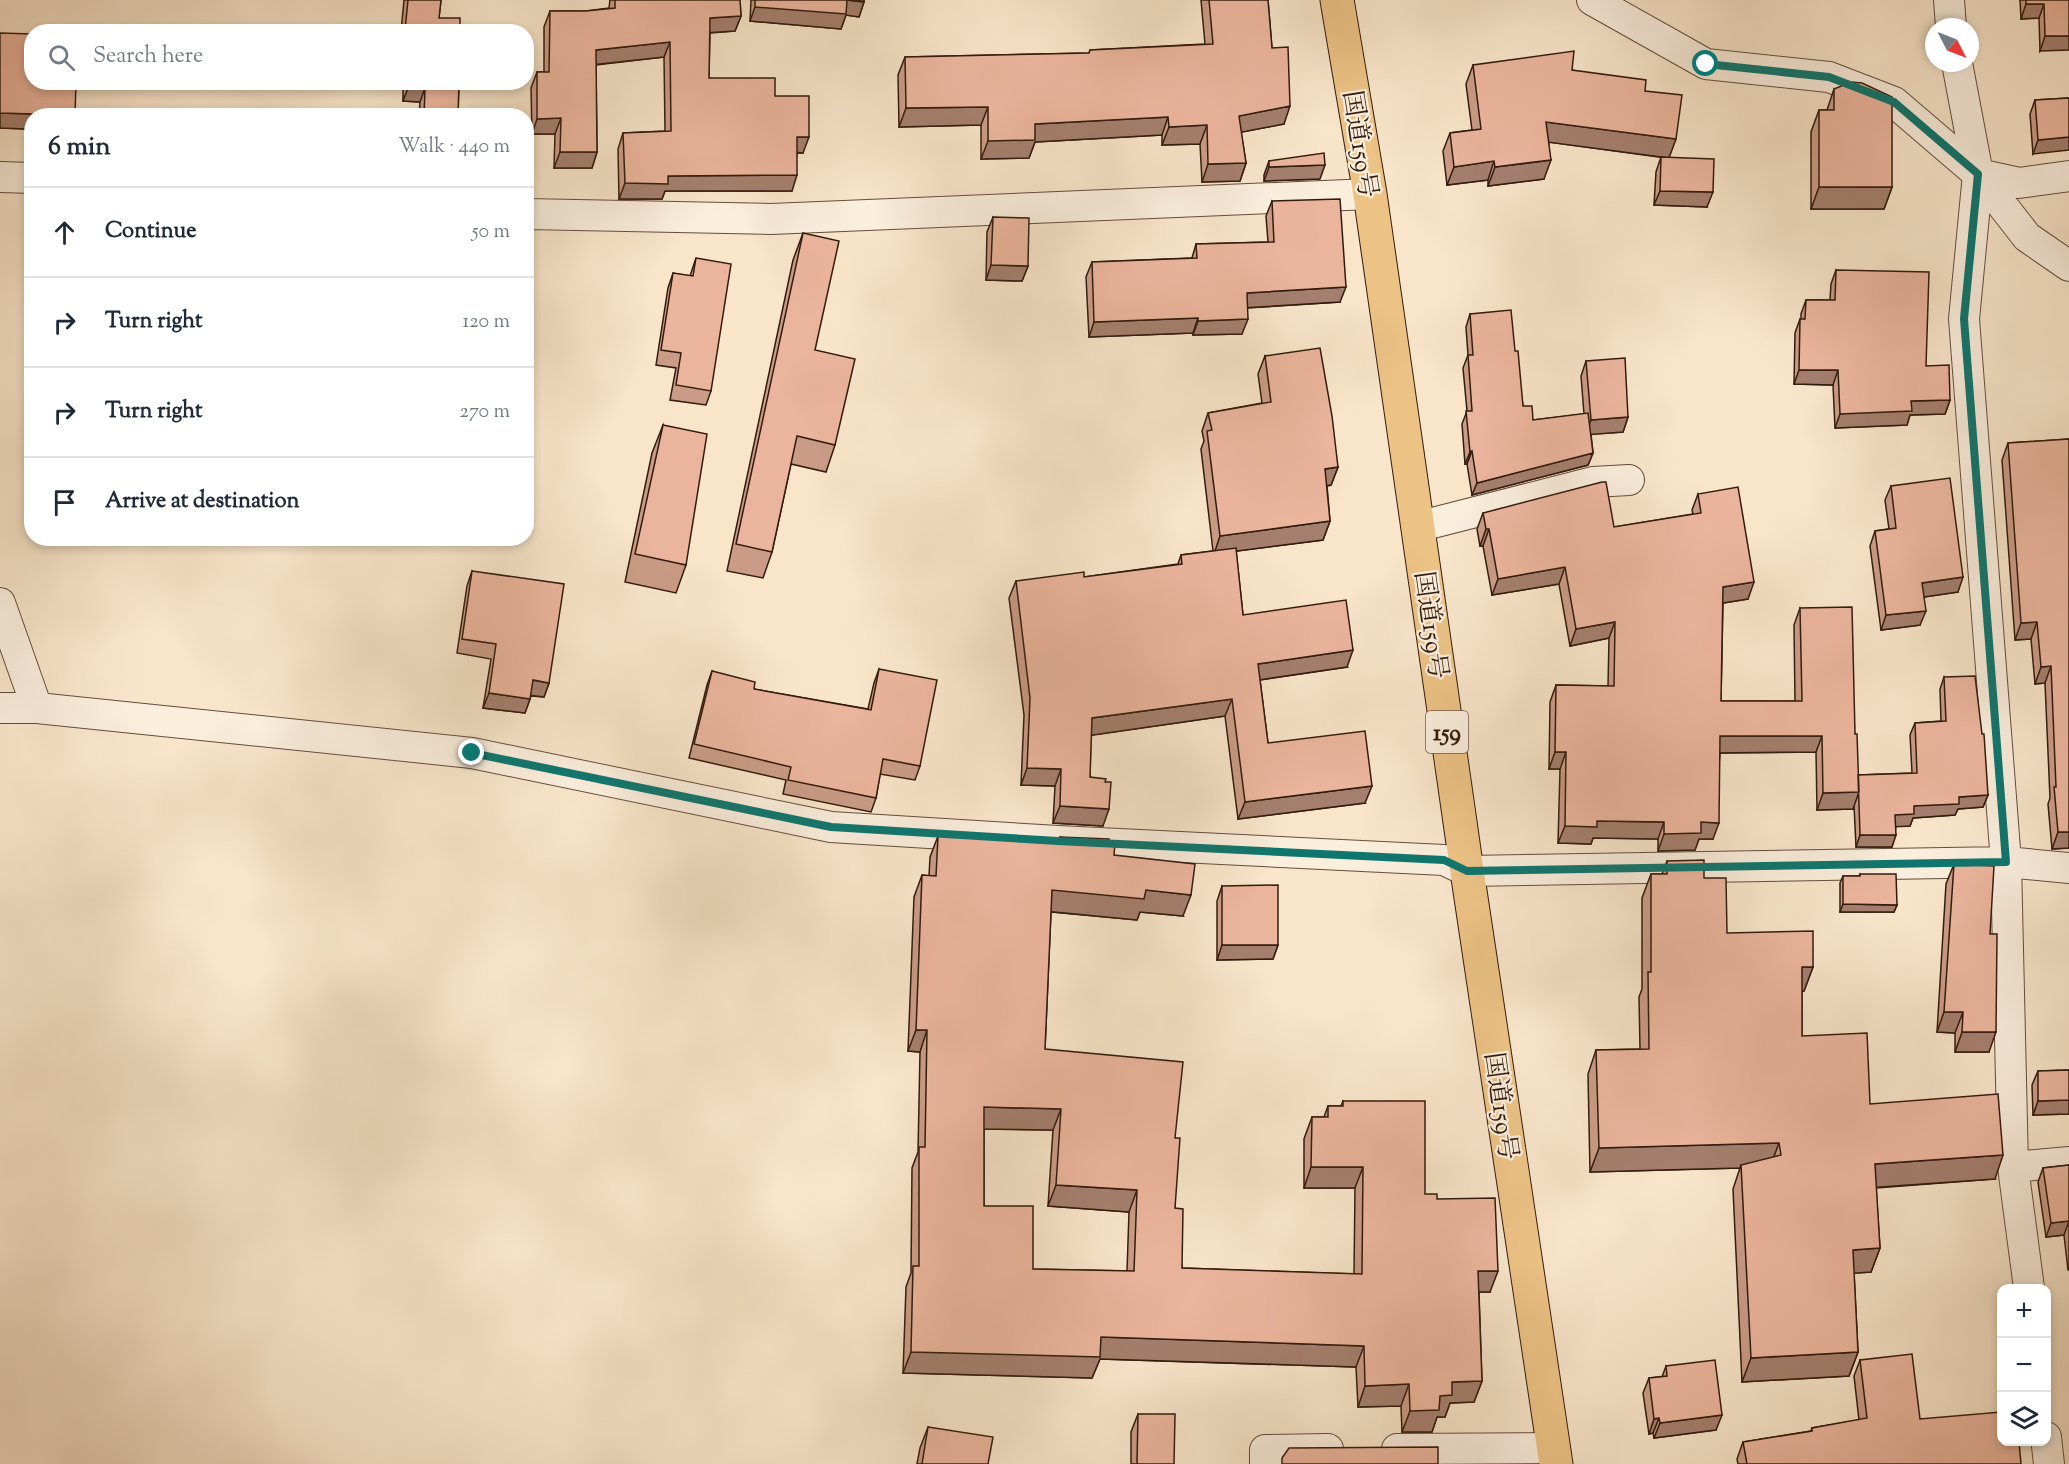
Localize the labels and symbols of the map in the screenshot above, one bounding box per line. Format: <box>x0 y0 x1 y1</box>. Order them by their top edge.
north arrow <box>1925 18 1979 72</box>
route start <box>1692 50 1718 76</box>
street label: 国道159号 <box>1332 88 1385 201</box>
street label: 国道159号 <box>1404 569 1455 682</box>
road number: 159 <box>1426 711 1468 753</box>
route end <box>458 739 484 765</box>
street label: 国道159号 <box>1474 1050 1525 1163</box>

